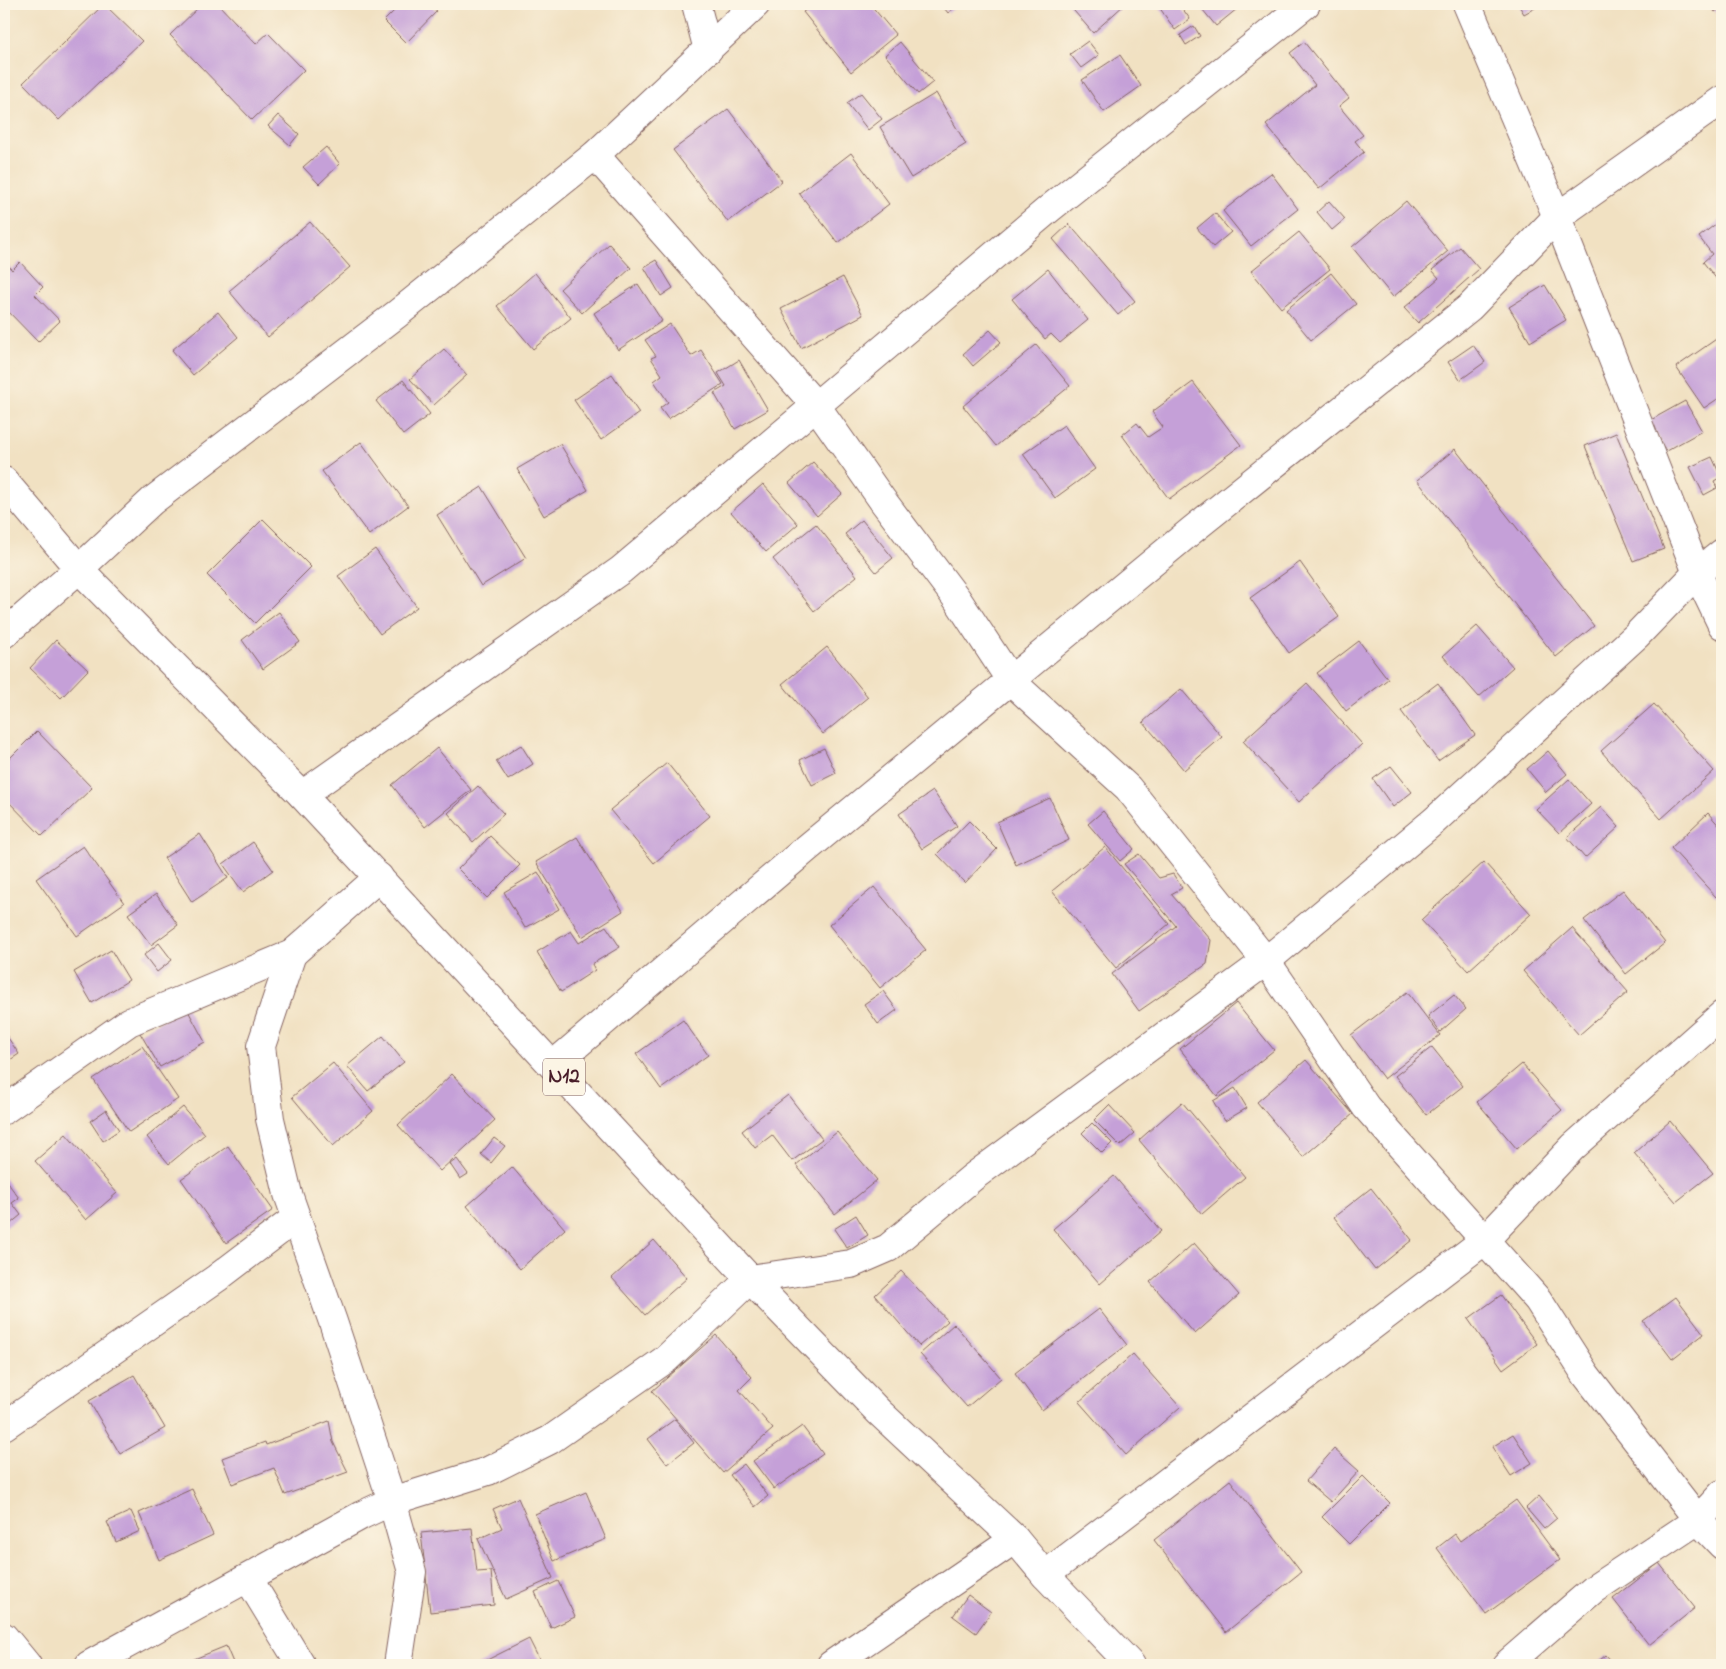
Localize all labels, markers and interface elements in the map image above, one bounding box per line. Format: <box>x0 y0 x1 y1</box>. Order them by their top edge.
road number: N12 <box>543 1058 585 1096</box>

